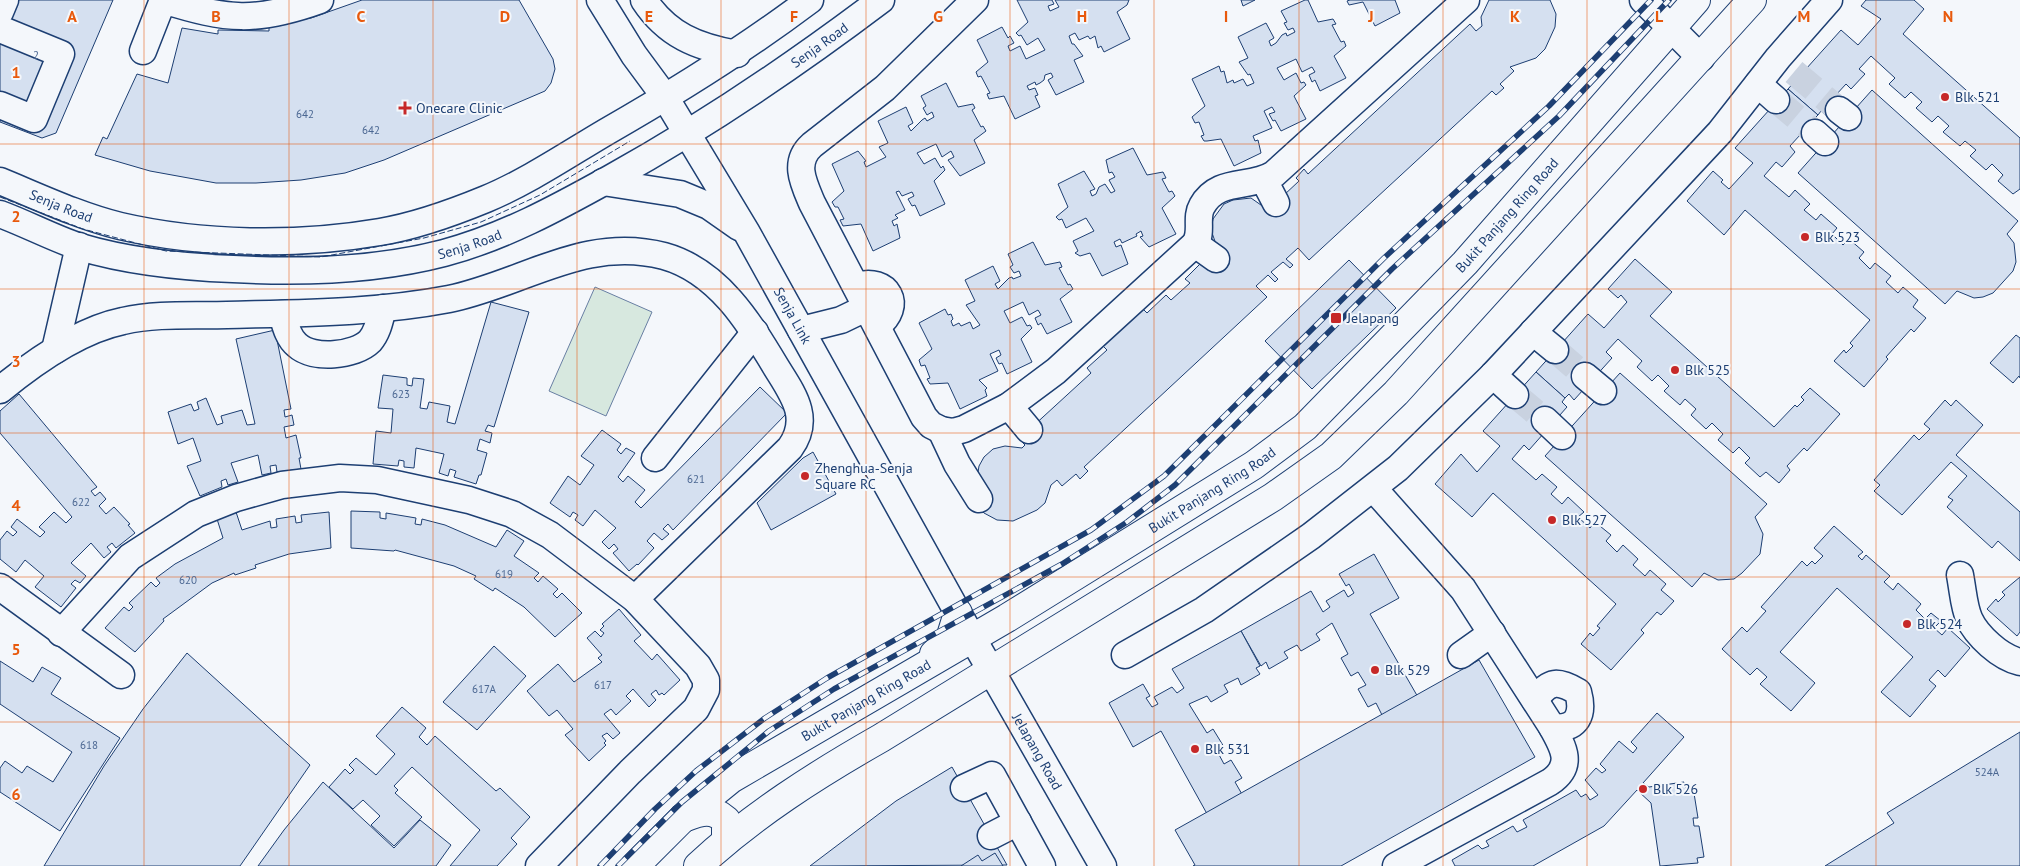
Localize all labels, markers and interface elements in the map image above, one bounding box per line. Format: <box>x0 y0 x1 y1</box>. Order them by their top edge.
text: A <box>67 6 77 26</box>
text: B <box>211 6 221 26</box>
text: C <box>357 6 366 26</box>
text: D <box>500 6 510 26</box>
text: E <box>645 6 653 26</box>
text: F <box>790 6 798 26</box>
text: G <box>933 6 943 26</box>
text: H <box>1077 6 1087 26</box>
text: I <box>1224 6 1228 26</box>
text: J <box>1367 6 1374 26</box>
text: K <box>1510 6 1520 26</box>
text: L <box>1655 6 1664 26</box>
text: M <box>1798 6 1810 26</box>
text: N <box>1943 6 1953 26</box>
street label: Senja Road <box>787 18 852 72</box>
house number: 2 <box>33 48 39 62</box>
text: 1 <box>11 62 21 82</box>
place label: Blk 521 <box>1955 88 2000 106</box>
marker: Blk 521 <box>1939 91 1951 103</box>
place label: Onecare Clinic <box>416 99 503 117</box>
marker: Onecare Clinic <box>398 101 412 115</box>
house number: 642 <box>296 107 314 121</box>
house number: 642 <box>362 123 380 137</box>
street label: Bukit Panjang Ring Road <box>1452 154 1562 276</box>
street label: Senja Road <box>27 185 95 226</box>
text: 2 <box>11 206 21 226</box>
street label: Senja Road <box>436 225 504 263</box>
place label: Blk 523 <box>1815 228 1860 246</box>
marker: Blk 523 <box>1799 231 1811 243</box>
street label: Senja Link <box>770 284 816 347</box>
place label: Jelapang <box>1346 309 1399 327</box>
marker: Jelapang <box>1329 311 1343 325</box>
text: 3 <box>11 351 21 371</box>
place label: Blk 525 <box>1685 361 1730 379</box>
marker: Blk 525 <box>1669 364 1681 376</box>
house number: 623 <box>392 387 410 401</box>
street label: Bukit Panjang Ring Road <box>1145 443 1279 537</box>
place label: Zhenghua-Senja Square RC <box>815 459 913 493</box>
marker: Zhenghua-Senja Square RC <box>799 470 811 482</box>
house number: 621 <box>687 472 705 486</box>
text: 4 <box>11 495 21 515</box>
house number: 622 <box>72 495 90 509</box>
place label: Blk 527 <box>1562 511 1607 529</box>
marker: Blk 527 <box>1546 514 1558 526</box>
house number: 619 <box>495 567 513 581</box>
house number: 620 <box>179 573 197 587</box>
place label: Blk 524 <box>1917 615 1963 633</box>
marker: Blk 524 <box>1901 618 1913 630</box>
text: 5 <box>11 639 21 659</box>
street label: Bukit Panjang Ring Road <box>798 655 934 745</box>
place label: Blk 529 <box>1385 661 1430 679</box>
marker: Blk 529 <box>1369 664 1381 676</box>
house number: 617 <box>594 678 612 692</box>
house number: 617A <box>472 682 496 696</box>
street label: Jelapang Road <box>1008 709 1066 793</box>
house number: 618 <box>80 738 98 752</box>
place label: Blk 531 <box>1205 740 1250 758</box>
marker: Blk 531 <box>1189 743 1201 755</box>
house number: 524A <box>1975 765 2000 779</box>
place label: Blk 526 <box>1653 780 1698 798</box>
marker: Blk 526 <box>1637 783 1649 795</box>
text: 6 <box>11 784 21 804</box>

